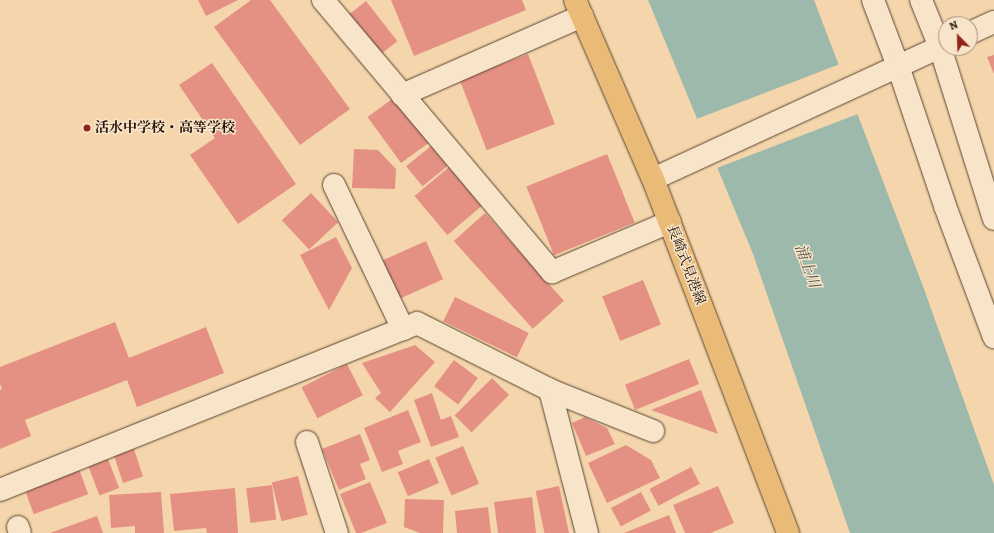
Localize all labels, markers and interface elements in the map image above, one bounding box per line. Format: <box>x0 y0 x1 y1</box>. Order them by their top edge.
north arrow <box>938 16 978 56</box>
text: N <box>947 17 960 34</box>
place label: 活水中学校・高等学校 <box>95 120 235 136</box>
marker: 活水中学校・高等学校 <box>82 123 92 133</box>
street label: 長崎式見港線 <box>663 223 709 307</box>
water label: 浦上川 <box>791 242 823 290</box>

